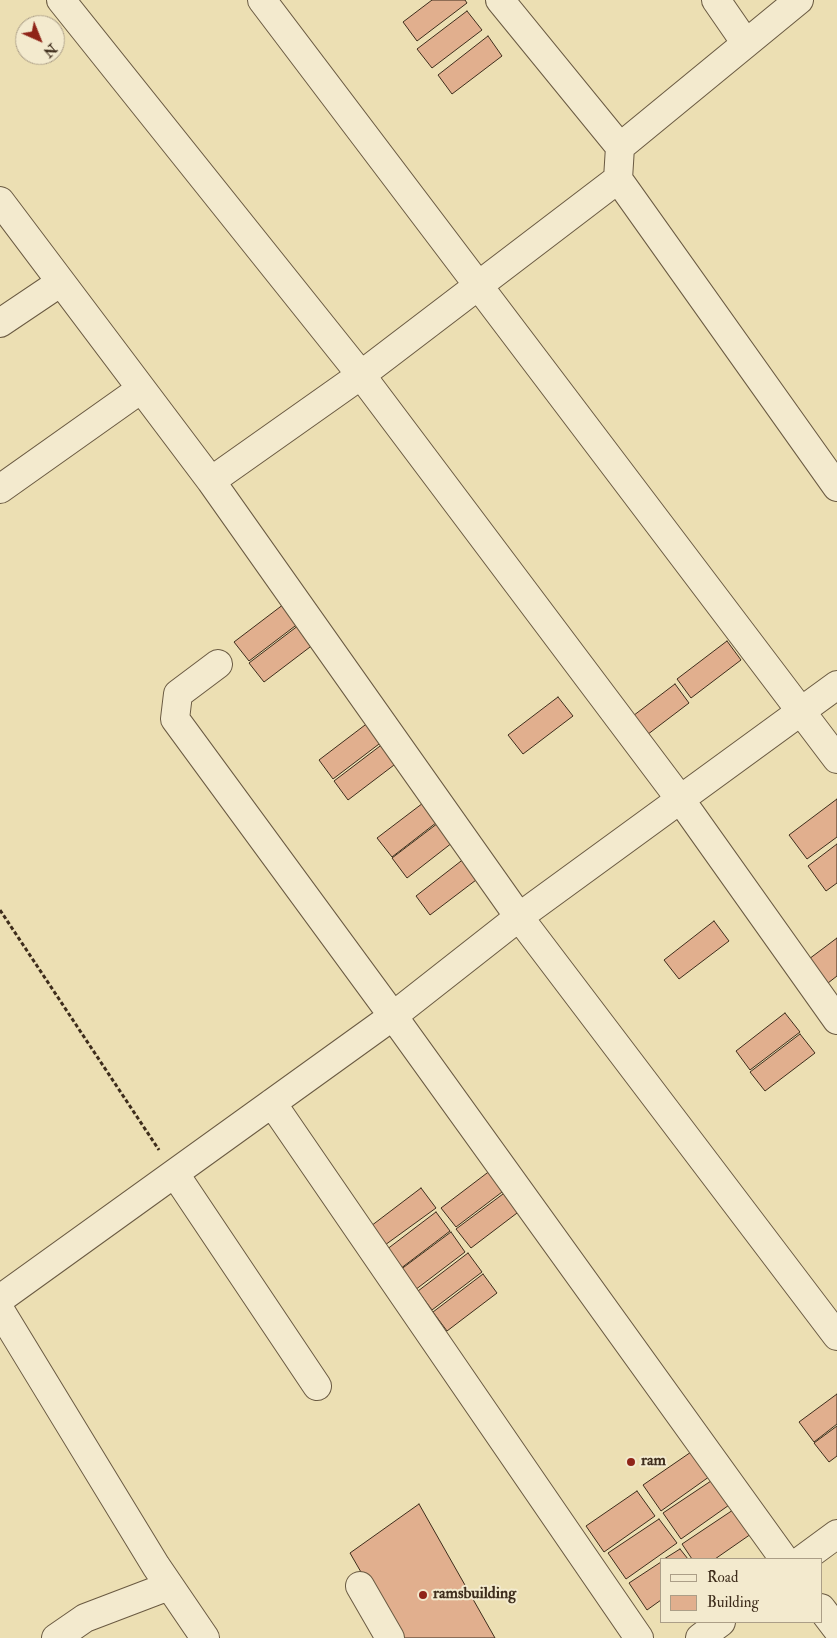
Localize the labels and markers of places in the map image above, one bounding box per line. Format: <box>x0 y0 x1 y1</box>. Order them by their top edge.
place label: ram <box>641 1452 666 1472</box>
marker: ram <box>625 1456 637 1468</box>
place label: ramsbuilding <box>433 1585 516 1605</box>
marker: ramsbuilding <box>417 1589 429 1601</box>

